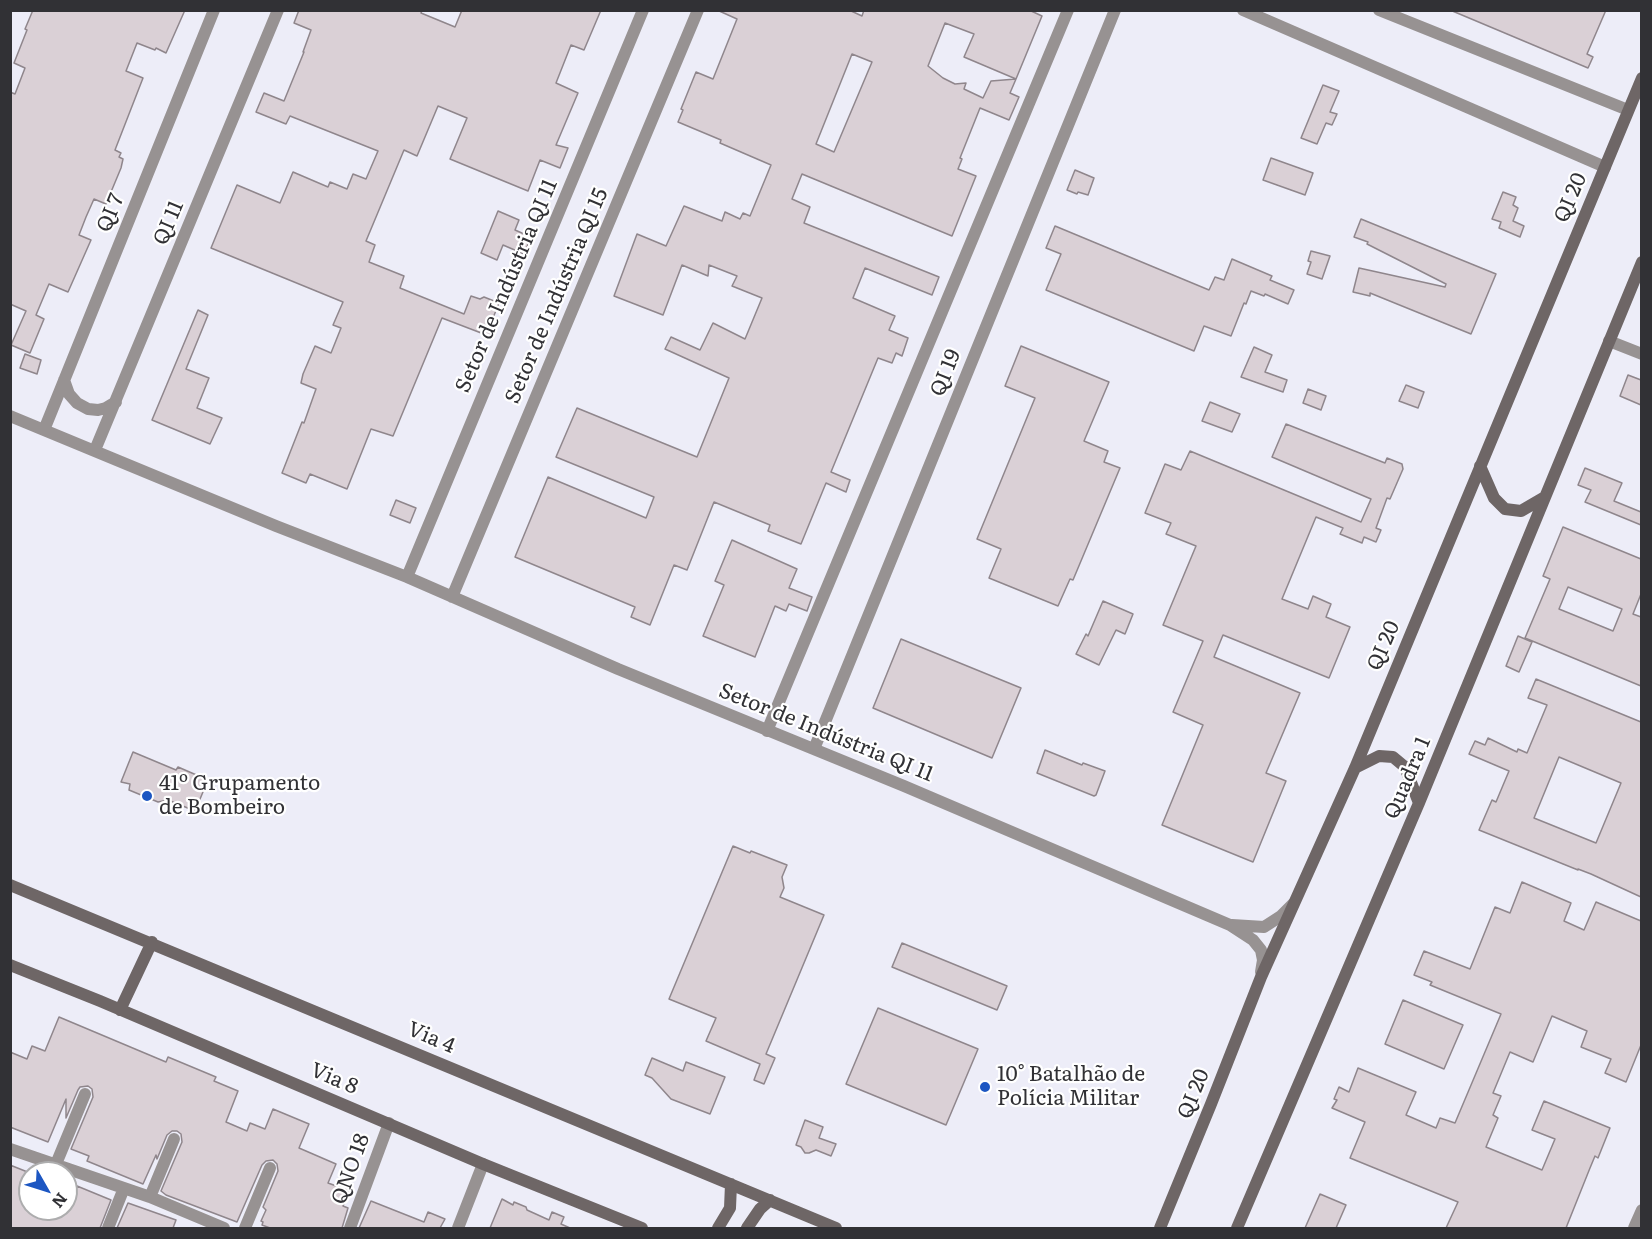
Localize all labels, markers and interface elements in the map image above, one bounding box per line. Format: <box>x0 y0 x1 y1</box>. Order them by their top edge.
street label: QI 20 <box>1549 169 1593 227</box>
street label: Setor de Indústria QI 11 <box>451 176 563 396</box>
street label: Setor de Indústria QI 15 <box>500 185 614 407</box>
street label: QI 7 <box>92 190 130 236</box>
street label: QI 11 <box>148 197 190 249</box>
street label: QI 19 <box>925 346 967 400</box>
street label: QI 20 <box>1362 617 1406 675</box>
street label: Setor de Indústria QI 11 <box>715 678 937 788</box>
street label: Quadra 1 <box>1379 733 1437 823</box>
place label: 41º Grupamento de Bombeiro <box>159 771 320 821</box>
marker: 41º Grupamento de Bombeiro <box>140 789 154 803</box>
street label: Via 4 <box>403 1017 459 1059</box>
street label: Via 8 <box>306 1058 362 1100</box>
place label: 10° Batalhão de Polícia Militar <box>997 1062 1145 1112</box>
street label: QI 20 <box>1173 1065 1215 1123</box>
marker: 10° Batalhão de Polícia Militar <box>978 1080 992 1094</box>
street label: QNO 18 <box>327 1130 375 1208</box>
north arrow <box>18 1161 78 1221</box>
text: N <box>47 1188 74 1214</box>

